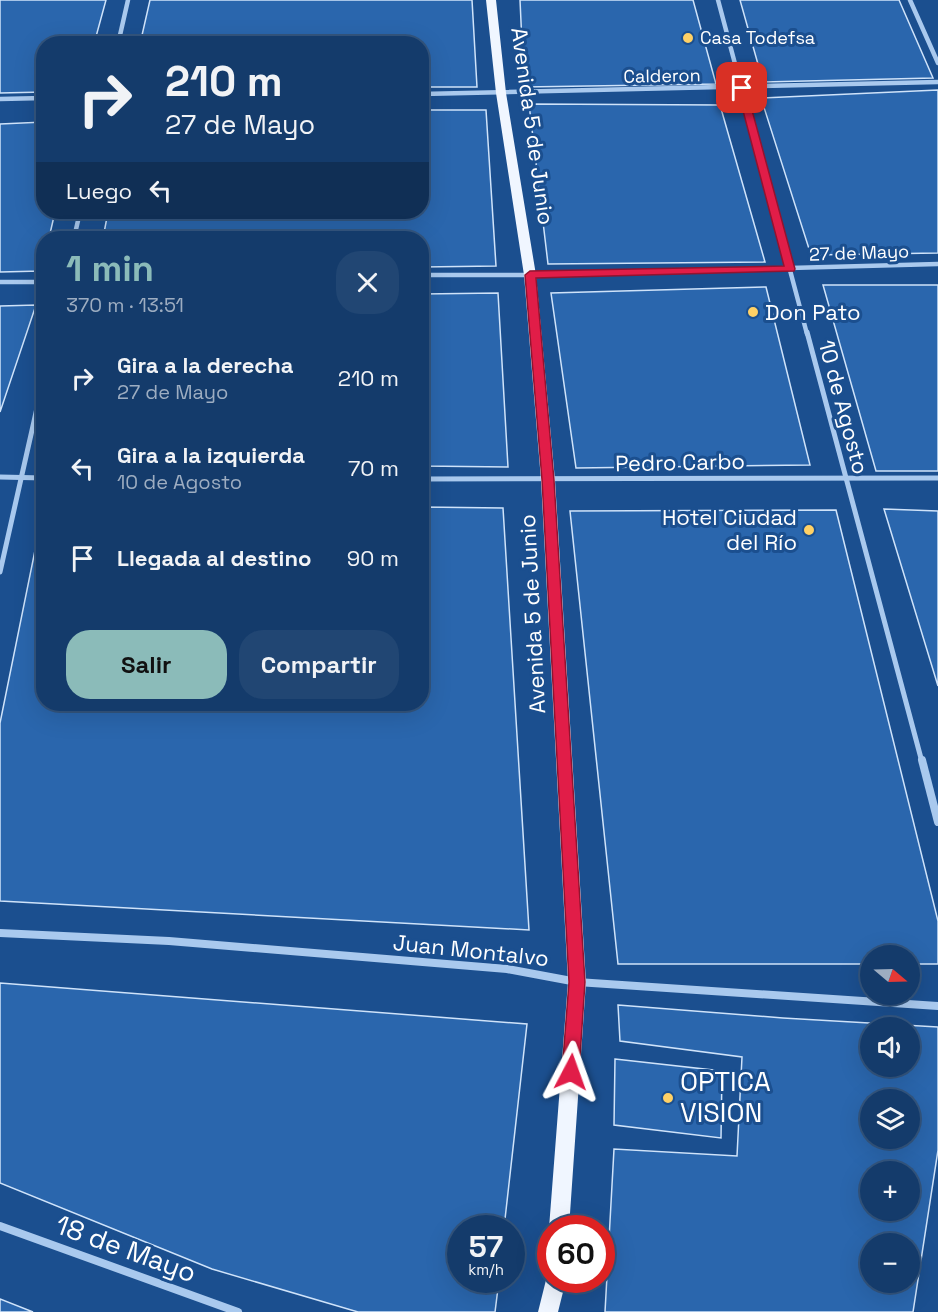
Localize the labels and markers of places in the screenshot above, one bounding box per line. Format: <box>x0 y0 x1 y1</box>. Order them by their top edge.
place label: Casa Todefsa <box>700 26 815 49</box>
marker: Casa Todefsa <box>681 31 695 45</box>
pin <box>716 62 767 113</box>
place label: Don Pato <box>765 298 861 326</box>
marker: Don Pato <box>746 305 760 319</box>
place label: Hotel Ciudad del Río <box>662 503 797 556</box>
marker: Hotel Ciudad del Río <box>802 523 816 537</box>
place label: OPTICA VISION <box>680 1064 771 1130</box>
marker: OPTICA VISION <box>661 1091 675 1105</box>

